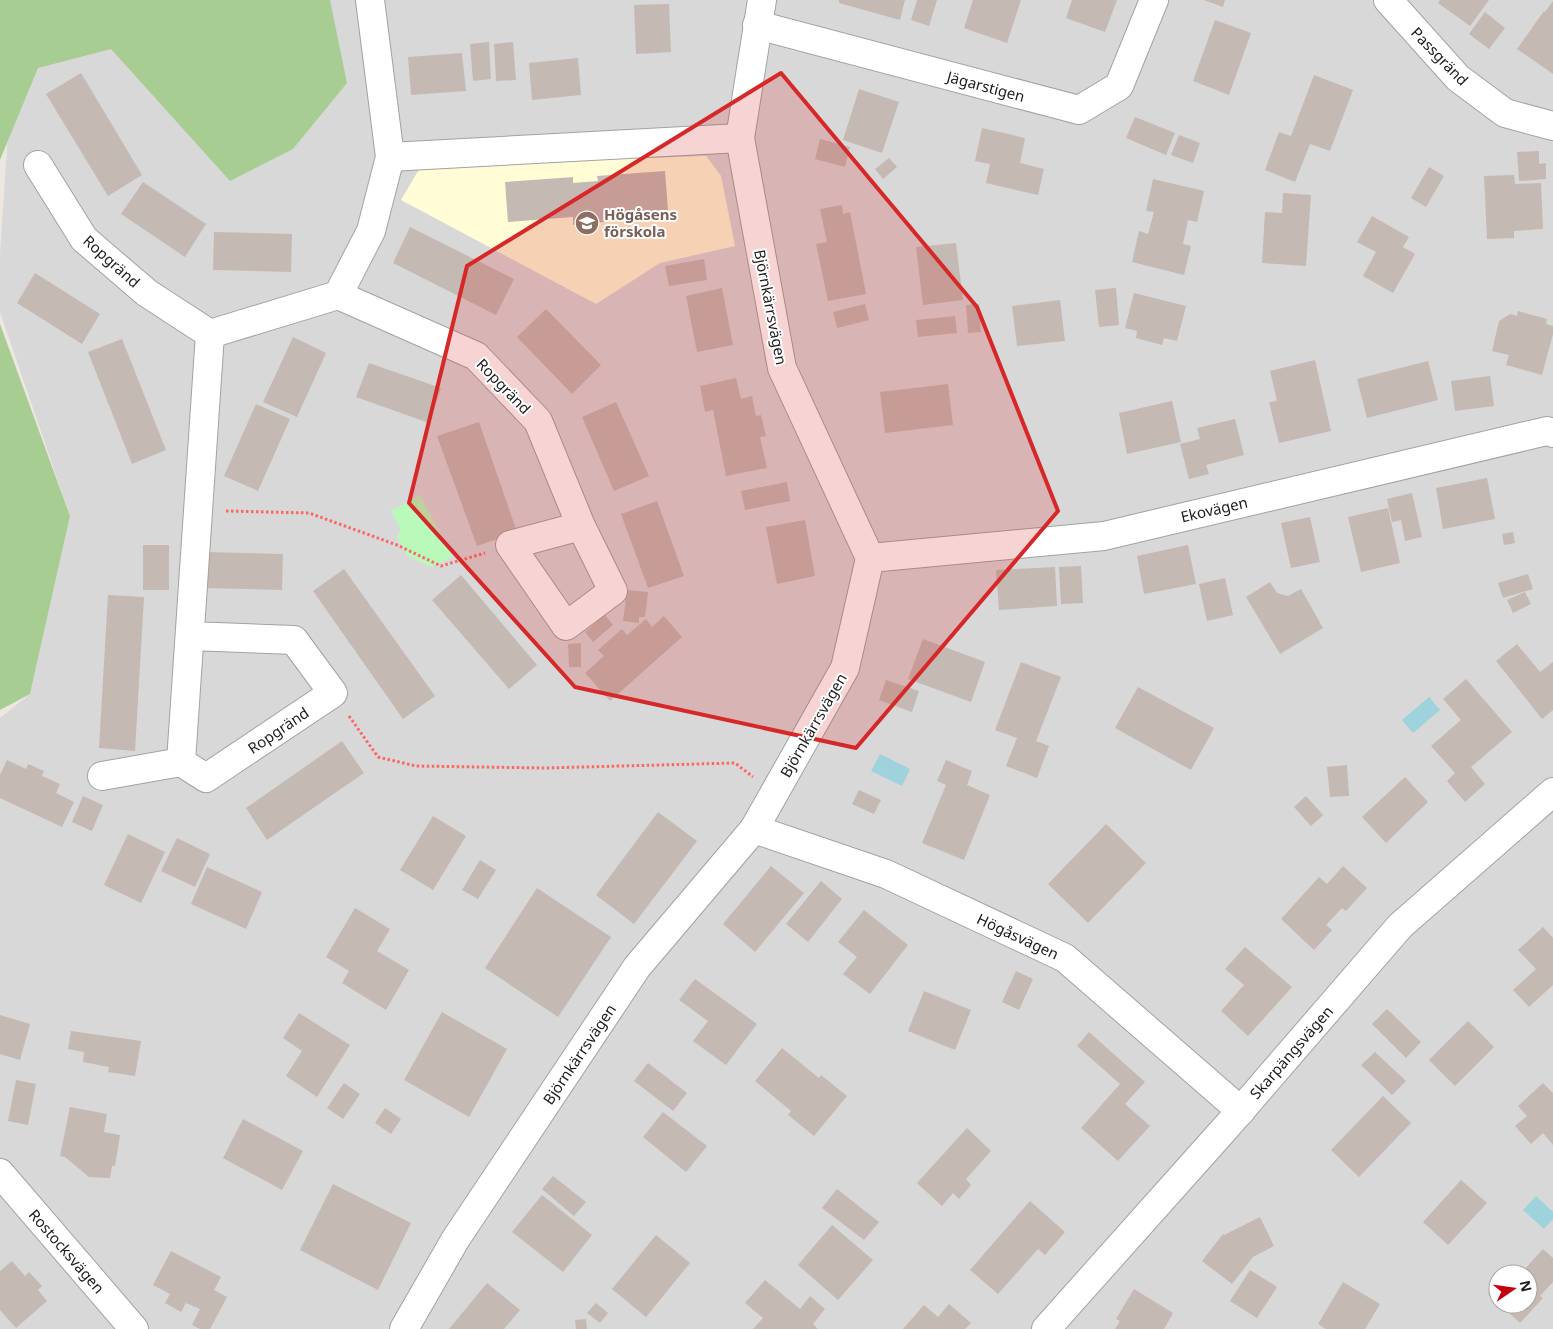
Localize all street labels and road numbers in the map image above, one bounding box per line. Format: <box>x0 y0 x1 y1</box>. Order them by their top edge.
street label: Passgränd <box>1407 22 1473 90</box>
street label: Jägarstigen <box>943 65 1027 106</box>
street label: Ropgränd <box>79 230 145 292</box>
street label: Björnkärrsvägen <box>750 248 792 366</box>
street label: Ropgränd <box>473 354 535 418</box>
street label: Ekovägen <box>1179 492 1249 526</box>
street label: Björnkärrsvägen <box>775 669 851 781</box>
street label: Ropgränd <box>244 702 312 758</box>
street label: Högåsvägen <box>974 908 1062 964</box>
street label: Björnkärrsvägen <box>538 1000 620 1108</box>
street label: Skarpängsvägen <box>1245 1001 1337 1103</box>
street label: Rostocksvägen <box>25 1205 109 1297</box>

